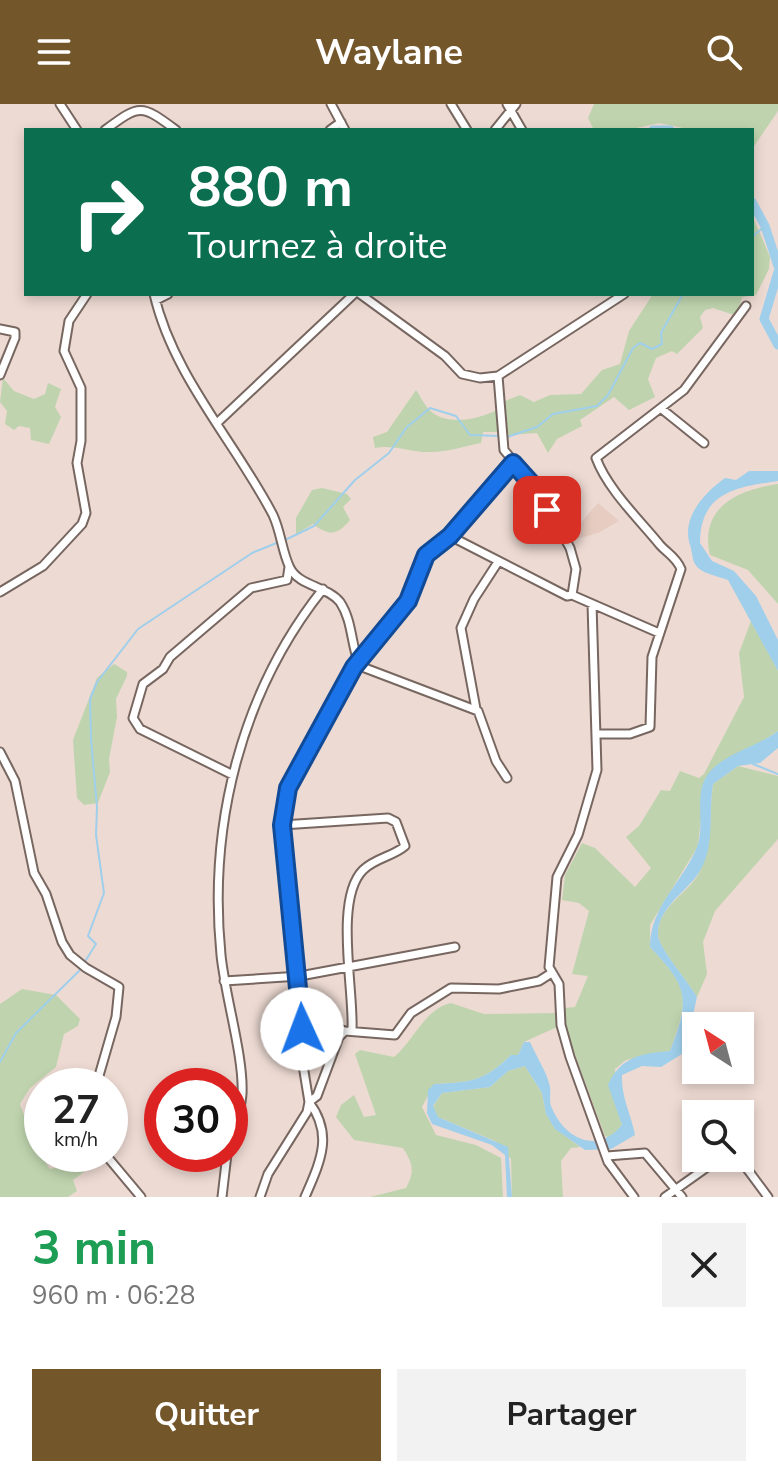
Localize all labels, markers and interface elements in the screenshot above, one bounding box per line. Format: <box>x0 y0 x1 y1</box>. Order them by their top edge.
text: Waylane <box>315 28 463 77</box>
icon: menu <box>32 30 76 74</box>
icon: search <box>702 30 746 74</box>
text: 880 m <box>188 149 353 226</box>
icon: right <box>56 160 160 264</box>
text: Tournez à droite <box>188 222 447 271</box>
pin <box>513 476 581 544</box>
icon: arrive <box>525 488 569 532</box>
position arrow <box>260 987 344 1071</box>
north arrow <box>682 1012 754 1084</box>
map controls <box>682 1012 754 1172</box>
speed limit sign: 30 <box>144 1068 248 1172</box>
text: 27 <box>52 1083 100 1137</box>
button: search <box>682 1100 754 1172</box>
text: km/h <box>54 1126 98 1153</box>
text: 3 min <box>32 1215 156 1281</box>
button: close <box>662 1223 746 1307</box>
text: 960 m · 06:28 <box>32 1278 195 1313</box>
button: Quitter <box>32 1369 381 1461</box>
button: Partager <box>397 1369 746 1461</box>

